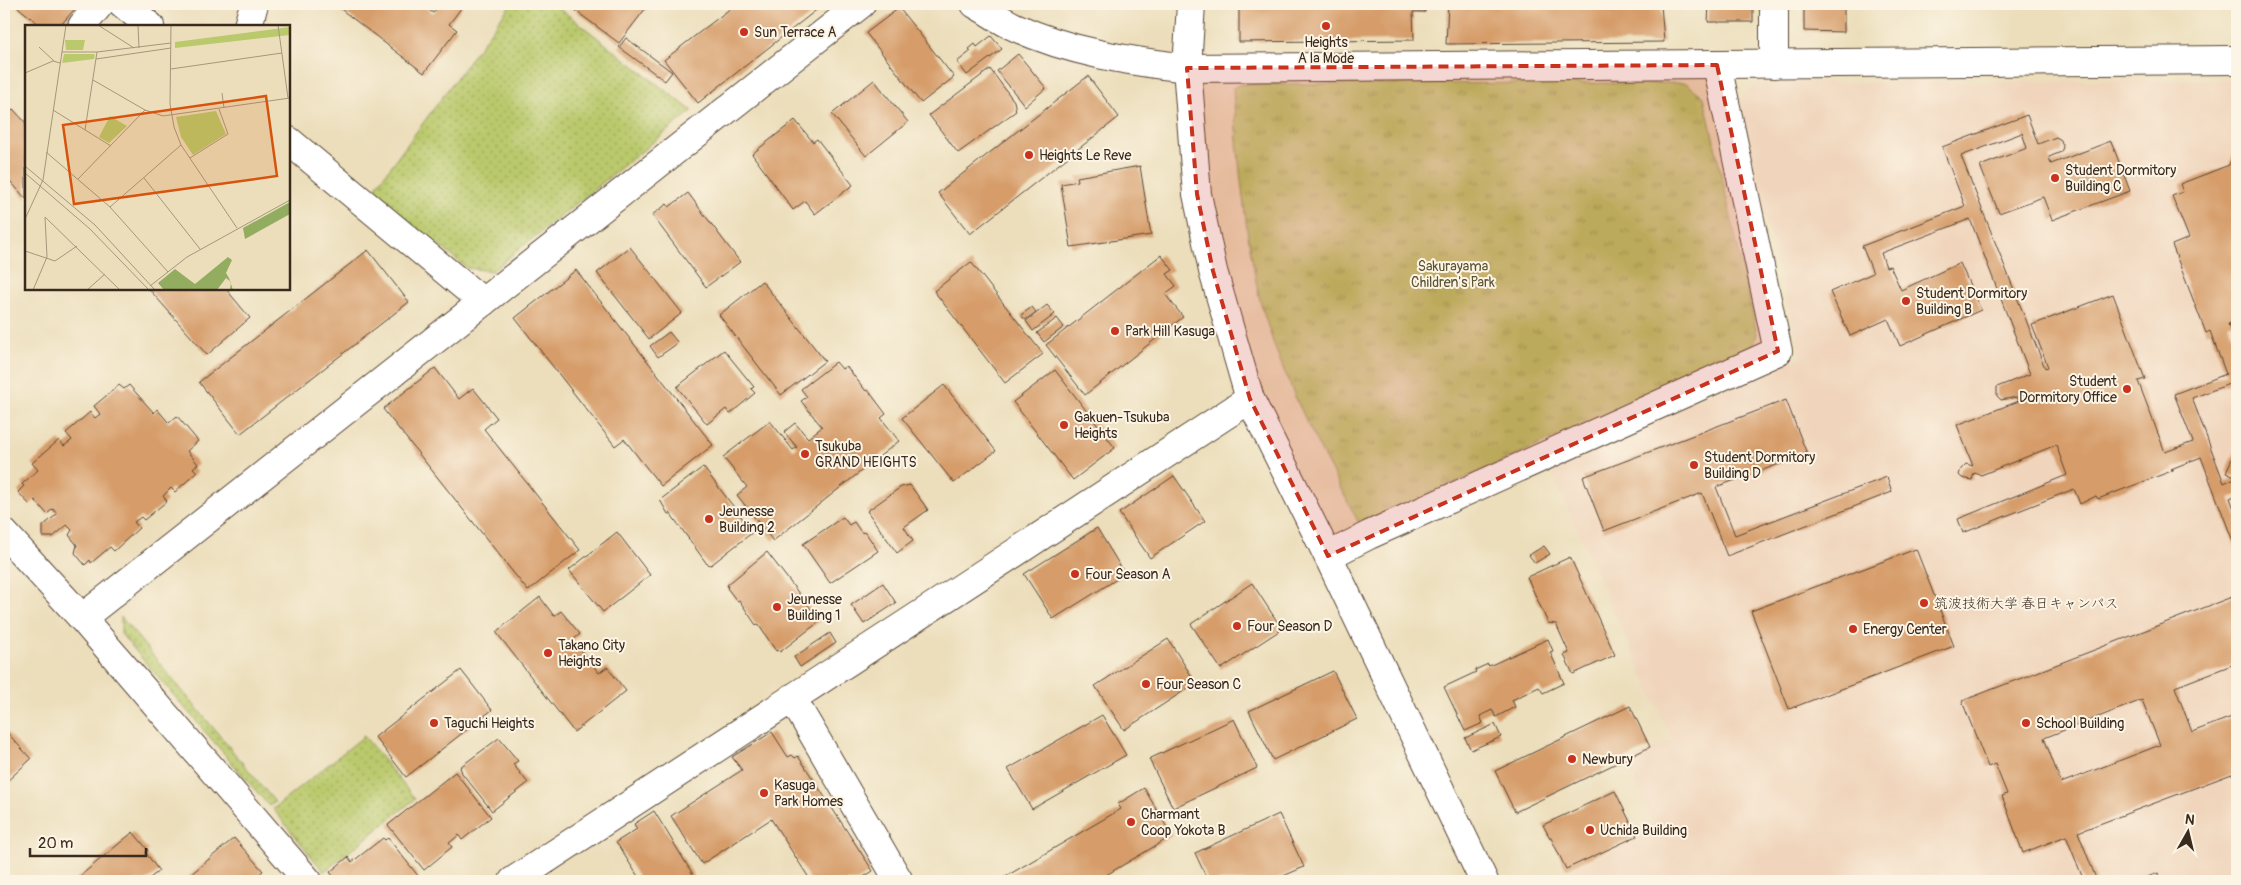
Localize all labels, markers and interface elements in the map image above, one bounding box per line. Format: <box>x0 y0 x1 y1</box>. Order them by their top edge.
marker: Heights A la Mode <box>1320 20 1332 32</box>
place label: Sun Terrace A <box>754 24 837 41</box>
inset map <box>25 25 290 290</box>
marker: Sun Terrace A <box>738 26 750 38</box>
place label: Heights A la Mode <box>1298 34 1354 67</box>
place label: Heights Le Reve <box>1039 147 1132 164</box>
marker: Heights Le Reve <box>1023 149 1035 161</box>
place label: Student Dormitory Building C <box>2065 162 2176 195</box>
marker: Student Dormitory Building C <box>2049 172 2061 184</box>
park label: Sakurayama Children's Park <box>1411 258 1495 291</box>
place label: Student Dormitory Building B <box>1916 285 2027 318</box>
marker: Student Dormitory Building B <box>1900 295 1912 307</box>
place label: Park Hill Kasuga <box>1125 323 1215 340</box>
marker: Park Hill Kasuga <box>1109 325 1121 337</box>
place label: Student Dormitory Office <box>2019 373 2117 406</box>
marker: Student Dormitory Office <box>2121 383 2133 395</box>
place label: Gakuen-Tsukuba Heights <box>1074 409 1170 442</box>
marker: Gakuen-Tsukuba Heights <box>1058 419 1070 431</box>
place label: Tsukuba GRAND HEIGHTS <box>815 438 917 471</box>
marker: Tsukuba GRAND HEIGHTS <box>799 448 811 460</box>
place label: Student Dormitory Building D <box>1704 449 1815 482</box>
marker: Student Dormitory Building D <box>1688 459 1700 471</box>
place label: Jeunesse Building 2 <box>719 503 775 536</box>
marker: Jeunesse Building 2 <box>703 513 715 525</box>
place label: Four Season A <box>1085 566 1171 583</box>
marker: Four Season A <box>1069 568 1081 580</box>
place label: Jeunesse Building 1 <box>787 591 842 624</box>
place label: 筑波技術大学 春日キャンパス <box>1934 595 2118 612</box>
marker: 筑波技術大学 春日キャンパス <box>1918 597 1930 609</box>
marker: Jeunesse Building 1 <box>771 601 783 613</box>
place label: Four Season D <box>1247 618 1332 635</box>
marker: Four Season D <box>1231 620 1243 632</box>
place label: Energy Center <box>1863 621 1947 638</box>
marker: Energy Center <box>1847 623 1859 635</box>
place label: Takano City Heights <box>558 637 625 670</box>
marker: Takano City Heights <box>542 647 554 659</box>
place label: Four Season C <box>1156 676 1241 693</box>
marker: Four Season C <box>1140 678 1152 690</box>
place label: Taguchi Heights <box>444 715 535 732</box>
place label: School Building <box>2036 715 2124 732</box>
marker: Taguchi Heights <box>428 717 440 729</box>
marker: School Building <box>2020 717 2032 729</box>
place label: Newbury <box>1582 751 1633 768</box>
marker: Newbury <box>1566 753 1578 765</box>
place label: Kasuga Park Homes <box>774 777 844 810</box>
marker: Kasuga Park Homes <box>758 787 770 799</box>
place label: Charmant Coop Yokota B <box>1141 806 1225 839</box>
north arrow <box>2164 808 2214 858</box>
text: N <box>2184 811 2196 829</box>
marker: Charmant Coop Yokota B <box>1125 816 1137 828</box>
place label: Uchida Building <box>1600 822 1687 839</box>
marker: Uchida Building <box>1584 824 1596 836</box>
scale bar <box>30 825 146 857</box>
text: 20 m <box>38 834 73 853</box>

